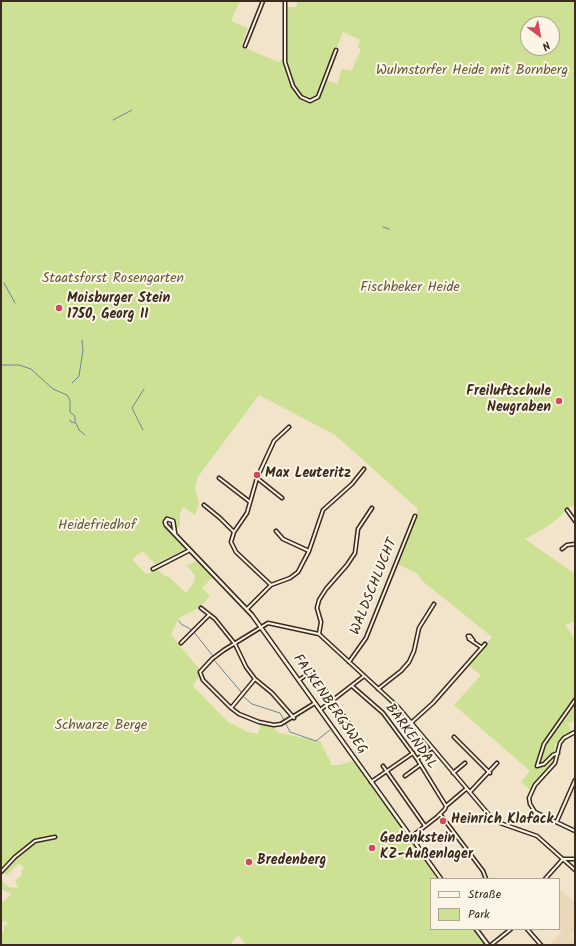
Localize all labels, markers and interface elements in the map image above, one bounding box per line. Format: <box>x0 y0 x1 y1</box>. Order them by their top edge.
north arrow <box>520 16 560 56</box>
text: N <box>538 36 554 55</box>
park label: Wulmstorfer Heide mit Bornberg <box>376 64 568 80</box>
park label: Staatsforst Rosengarten <box>42 272 184 288</box>
park label: Fischbeker Heide <box>360 281 460 297</box>
place label: Moisburger Stein 1750, Georg II <box>67 292 170 324</box>
marker: Moisburger Stein 1750, Georg II <box>54 303 64 313</box>
place label: Freiluftschule Neugraben <box>466 385 551 418</box>
marker: Freiluftschule Neugraben <box>554 396 564 406</box>
place label: Max Leuteritz <box>265 467 351 483</box>
marker: Max Leuteritz <box>252 470 262 480</box>
park label: Heidefriedhof <box>58 519 136 535</box>
street label: WALDSCHLUCHT <box>348 536 402 638</box>
street label: FALKENBERGSWEG <box>288 652 370 758</box>
street label: BARKENDAL <box>381 701 439 773</box>
park label: Schwarze Berge <box>55 719 147 735</box>
place label: Heinrich Klafack <box>451 813 553 829</box>
marker: Heinrich Klafack <box>438 816 448 826</box>
place label: Gedenkstein KZ-Außenlager <box>380 832 473 864</box>
marker: Gedenkstein KZ-Außenlager <box>367 843 377 853</box>
place label: Bredenberg <box>257 854 326 870</box>
marker: Bredenberg <box>244 857 254 867</box>
legend <box>430 878 560 930</box>
text: Straße <box>468 885 501 904</box>
text: Park <box>468 905 490 924</box>

